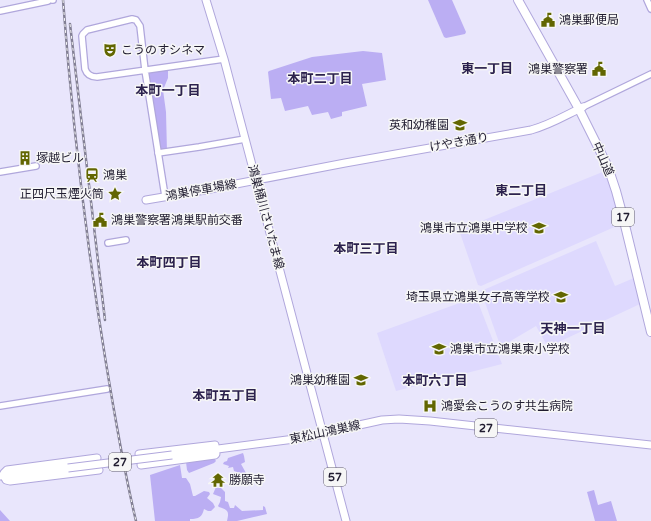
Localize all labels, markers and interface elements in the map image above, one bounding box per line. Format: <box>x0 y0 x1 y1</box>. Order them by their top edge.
public building icon: 鴻巣郵便局 <box>540 12 556 28</box>
place label: 鴻巣郵便局 <box>559 13 619 27</box>
theatre icon: こうのすシネマ <box>102 42 118 58</box>
place label: こうのすシネマ <box>121 43 205 57</box>
district label: 東一丁目 <box>461 61 513 77</box>
public building icon: 鴻巣警察署 <box>591 61 607 77</box>
place label: 鴻巣警察署 <box>528 62 588 76</box>
district label: 本町二丁目 <box>287 71 353 87</box>
district label: 本町一丁目 <box>135 83 201 99</box>
school or university icon: 英和幼稚園 <box>452 117 468 133</box>
place label: 英和幼稚園 <box>389 118 449 132</box>
street label: けやき通り <box>428 130 490 154</box>
street label: 中山道 <box>589 140 617 178</box>
building icon: 塚越ビル <box>17 150 33 166</box>
place label: 塚越ビル <box>36 151 84 165</box>
street label: 鴻巣桶川さいたま線 <box>245 163 287 271</box>
station icon: 鴻巣 <box>84 167 100 183</box>
place label: 鴻巣 <box>103 168 127 182</box>
street label: 鴻巣停車場線 <box>164 177 238 203</box>
district label: 東二丁目 <box>495 183 547 199</box>
place icon: 正四尺玉煙火筒 <box>107 186 123 202</box>
place label: 正四尺玉煙火筒 <box>20 187 104 201</box>
road number: 17 <box>612 208 634 226</box>
public building icon: 鴻巣警察署鴻巣駅前交番 <box>92 212 108 228</box>
place label: 鴻巣警察署鴻巣駅前交番 <box>111 213 243 227</box>
school or university icon: 鴻巣市立鴻巣中学校 <box>531 220 547 236</box>
place label: 鴻巣市立鴻巣中学校 <box>420 221 528 235</box>
district label: 本町三丁目 <box>333 241 399 257</box>
district label: 本町四丁目 <box>136 255 202 271</box>
school or university icon: 埼玉県立鴻巣女子高等学校 <box>553 289 569 305</box>
place label: 埼玉県立鴻巣女子高等学校 <box>406 290 550 304</box>
district label: 天神一丁目 <box>540 321 606 337</box>
school or university icon: 鴻巣市立鴻巣東小学校 <box>431 341 447 357</box>
place label: 鴻巣市立鴻巣東小学校 <box>450 342 570 356</box>
school or university icon: 鴻巣幼稚園 <box>353 372 369 388</box>
place label: 鴻巣幼稚園 <box>290 373 350 387</box>
district label: 本町六丁目 <box>402 373 468 389</box>
district label: 本町五丁目 <box>192 388 258 404</box>
hospital icon: 鴻愛会こうのす共生病院 <box>422 398 438 414</box>
place label: 鴻愛会こうのす共生病院 <box>441 399 573 413</box>
street label: 東松山鴻巣線 <box>288 418 362 446</box>
road number: 27 <box>475 419 497 437</box>
road number: 27 <box>109 453 131 471</box>
road number: 57 <box>324 468 346 486</box>
temple icon: 勝願寺 <box>210 472 226 488</box>
place label: 勝願寺 <box>229 473 265 487</box>

